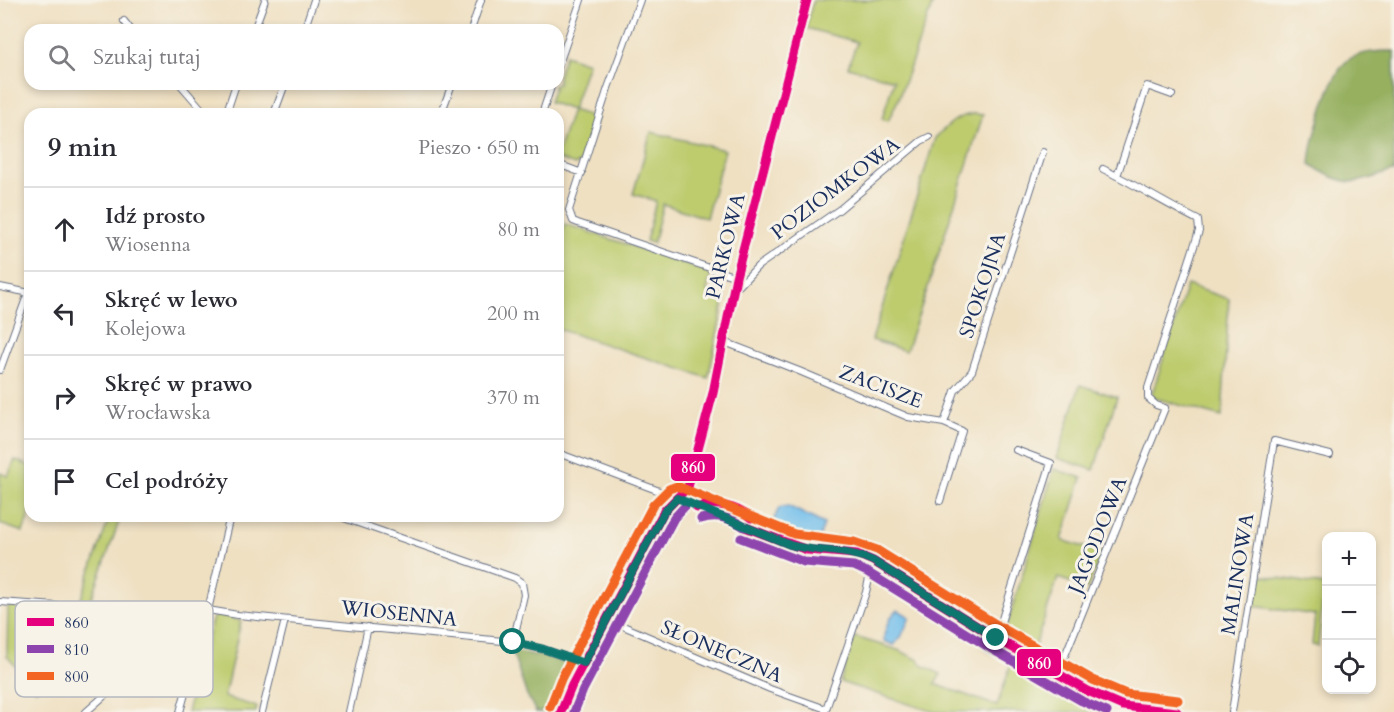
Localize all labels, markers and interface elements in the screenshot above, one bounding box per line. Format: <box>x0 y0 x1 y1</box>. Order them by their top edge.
search box <box>24 24 564 90</box>
icon: search <box>45 41 78 74</box>
text: Szukaj tutaj <box>93 42 201 72</box>
text: 9 min <box>48 130 117 165</box>
street label: POZIOMKOWA <box>765 131 906 246</box>
text: Pieszo · 650 m <box>418 134 540 161</box>
street label: PARKOWA <box>699 190 752 302</box>
text: Idź prosto <box>105 201 205 231</box>
icon: ahead <box>48 213 81 246</box>
text: 80 m <box>497 216 540 243</box>
street label: SPOKOJNA <box>953 228 1012 341</box>
text: Wiosenna <box>105 231 191 258</box>
text: Skręć w lewo <box>105 285 238 315</box>
icon: left <box>48 297 81 330</box>
text: 200 m <box>487 300 540 327</box>
text: Kolejowa <box>105 315 186 342</box>
street label: ZACISZE <box>835 358 926 415</box>
text: Skręć w prawo <box>105 369 252 399</box>
icon: right <box>48 381 81 414</box>
text: 370 m <box>487 384 540 411</box>
text: Wrocławska <box>105 399 211 426</box>
line badge: 860 <box>670 453 716 482</box>
text: 860 <box>681 457 705 479</box>
icon: arrive <box>48 465 81 498</box>
text: Cel podróży <box>105 466 228 496</box>
street label: JAGODOWA <box>1061 472 1133 600</box>
street label: MALINOWA <box>1215 511 1261 637</box>
map controls <box>1322 532 1376 694</box>
button: + <box>1322 532 1376 586</box>
button: − <box>1322 586 1376 640</box>
street label: WIOSENNA <box>338 594 459 633</box>
legend <box>15 601 213 697</box>
text: 860 <box>64 612 89 634</box>
street label: SŁONECZNA <box>657 614 787 690</box>
route end <box>982 624 1008 650</box>
route start <box>499 628 525 654</box>
text: 810 <box>64 639 89 661</box>
button: locate <box>1322 640 1376 694</box>
line badge: 860 <box>1016 648 1062 677</box>
text: 860 <box>1027 653 1051 675</box>
text: 800 <box>64 666 89 688</box>

